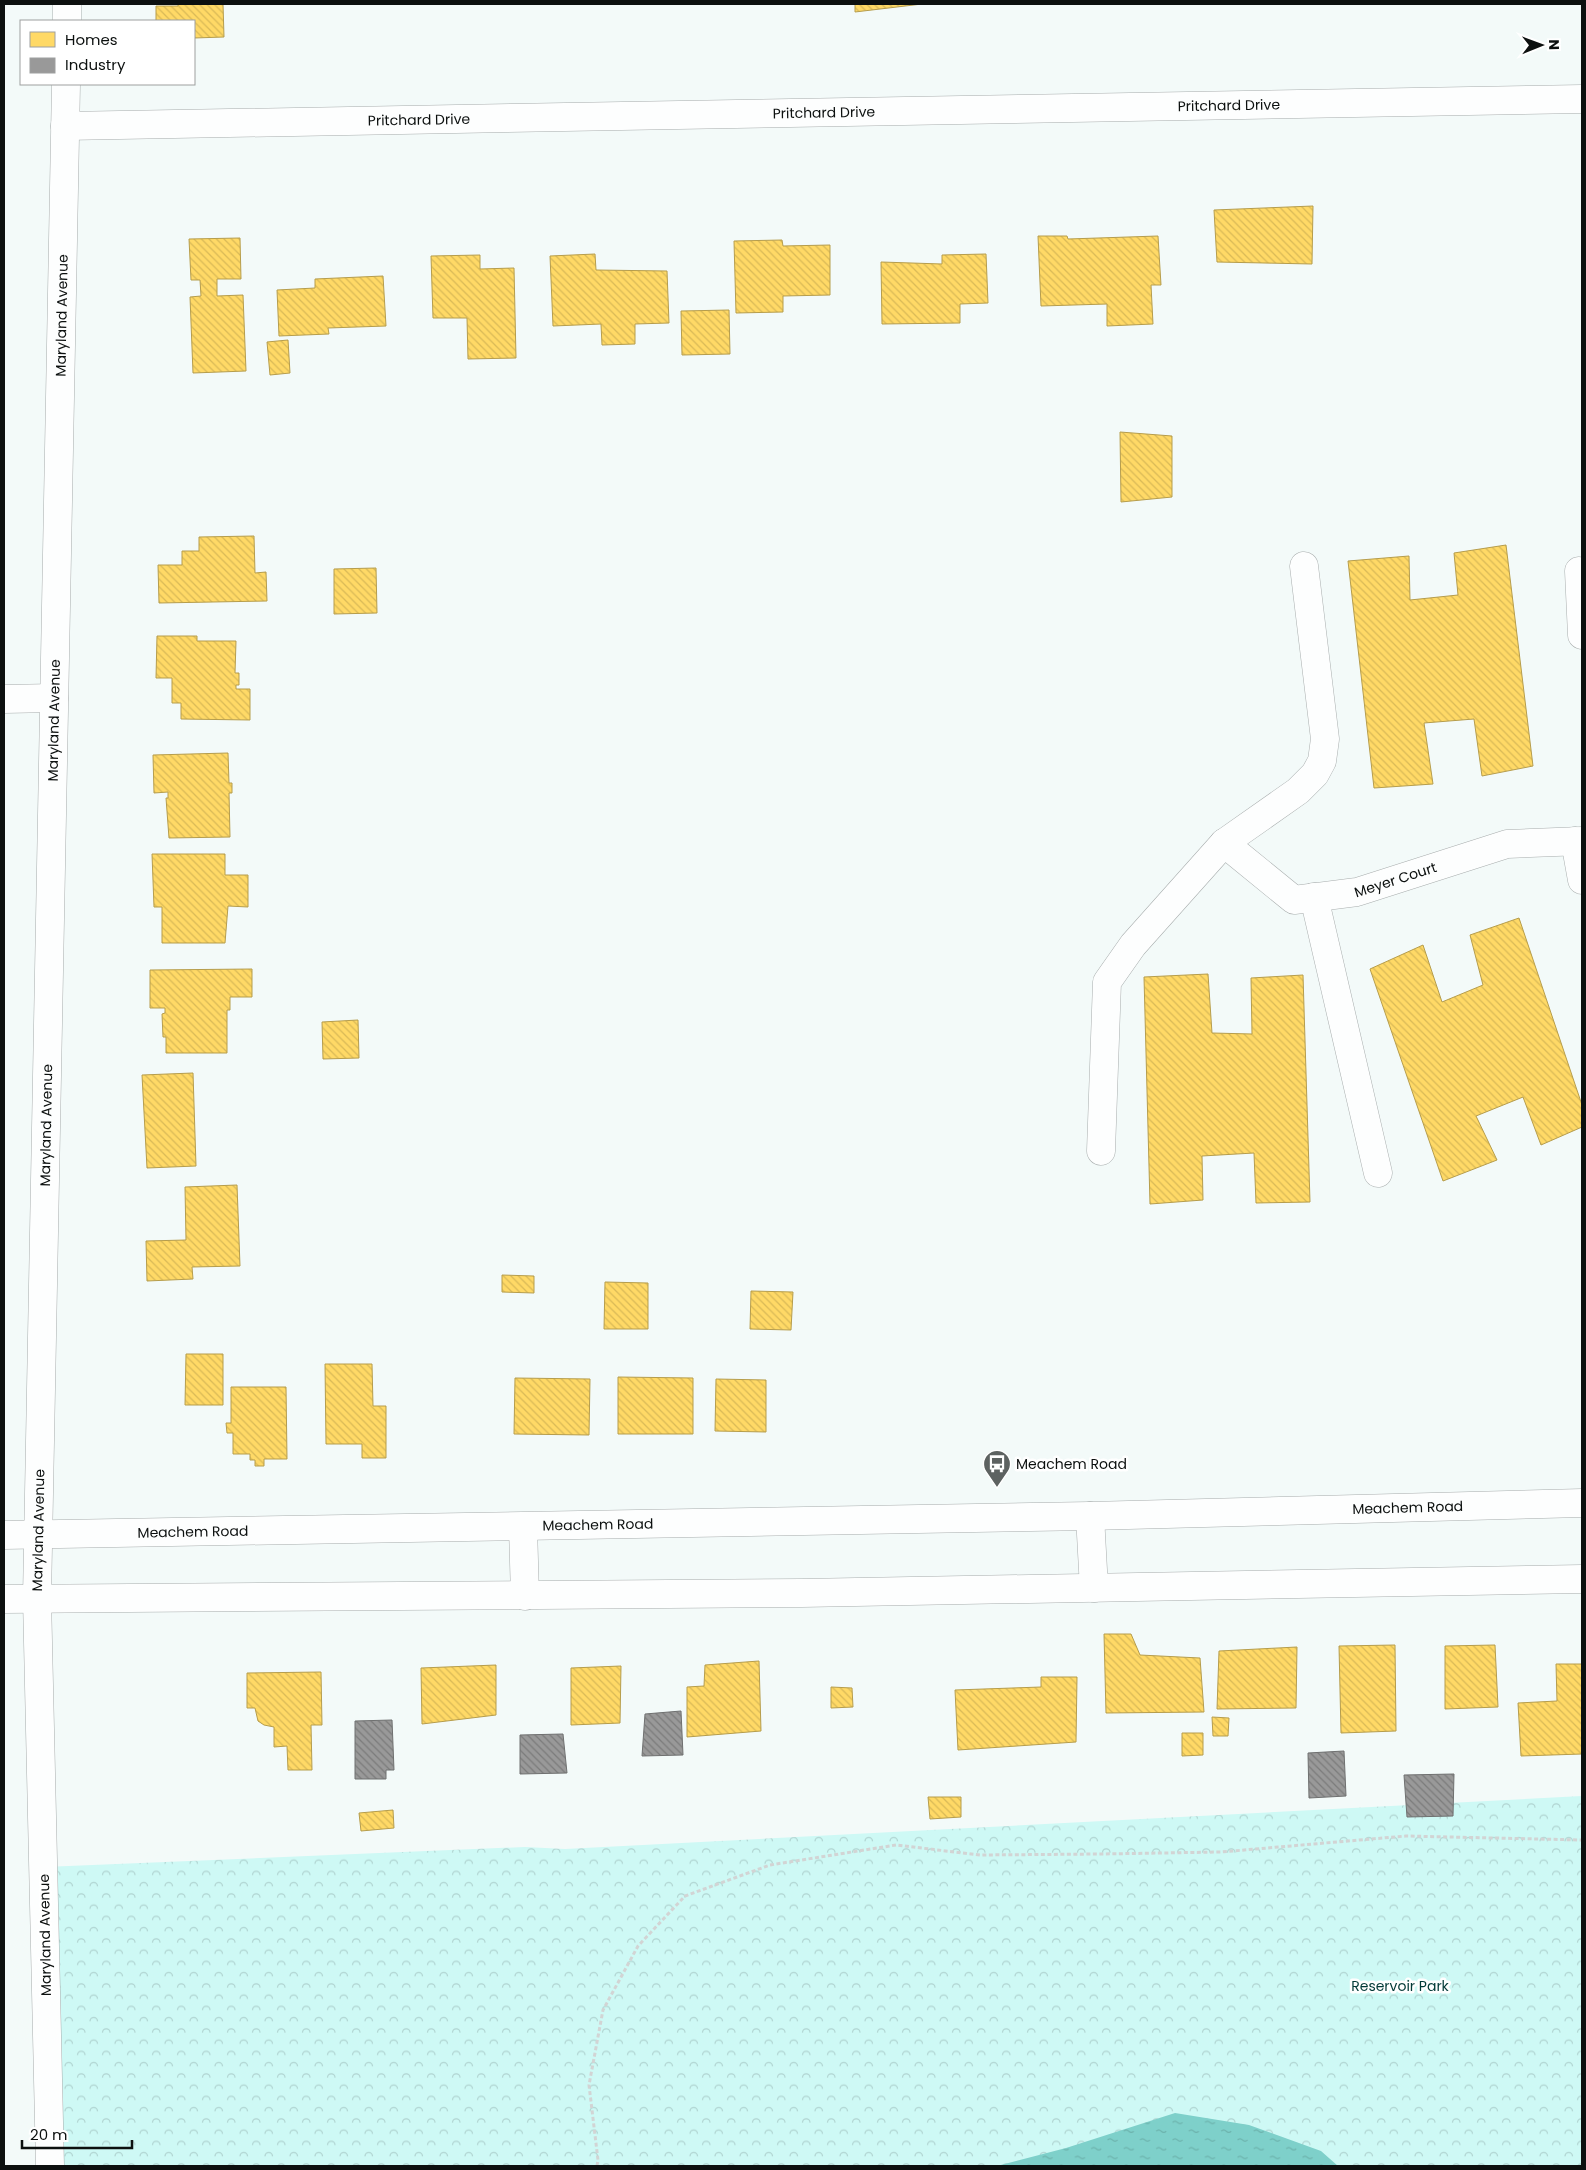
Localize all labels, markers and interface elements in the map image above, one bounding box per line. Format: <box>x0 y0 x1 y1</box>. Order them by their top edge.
legend <box>20 20 195 85</box>
north arrow <box>1516 20 1566 70</box>
text: Homes <box>65 29 118 50</box>
text: N <box>1544 39 1564 50</box>
text: Industry <box>65 54 126 75</box>
street label: Pritchard Drive <box>1177 94 1281 116</box>
street label: Pritchard Drive <box>772 102 876 123</box>
street label: Pritchard Drive <box>368 109 471 131</box>
street label: Maryland Avenue <box>50 254 73 377</box>
street label: Maryland Avenue <box>43 659 65 782</box>
street label: Meyer Court <box>1352 857 1439 902</box>
street label: Maryland Avenue <box>35 1064 57 1187</box>
bus stop icon: Meachem Road <box>982 1449 1012 1488</box>
place label: Meachem Road <box>1016 1454 1127 1474</box>
street label: Maryland Avenue <box>27 1468 49 1592</box>
street label: Meachem Road <box>1352 1496 1463 1519</box>
street label: Meachem Road <box>542 1514 654 1536</box>
street label: Meachem Road <box>137 1521 249 1543</box>
street label: Maryland Avenue <box>34 1873 56 1996</box>
park label: Reservoir Park <box>1351 1976 1450 1996</box>
scale bar <box>22 2118 132 2150</box>
text: 20 m <box>30 2124 68 2145</box>

